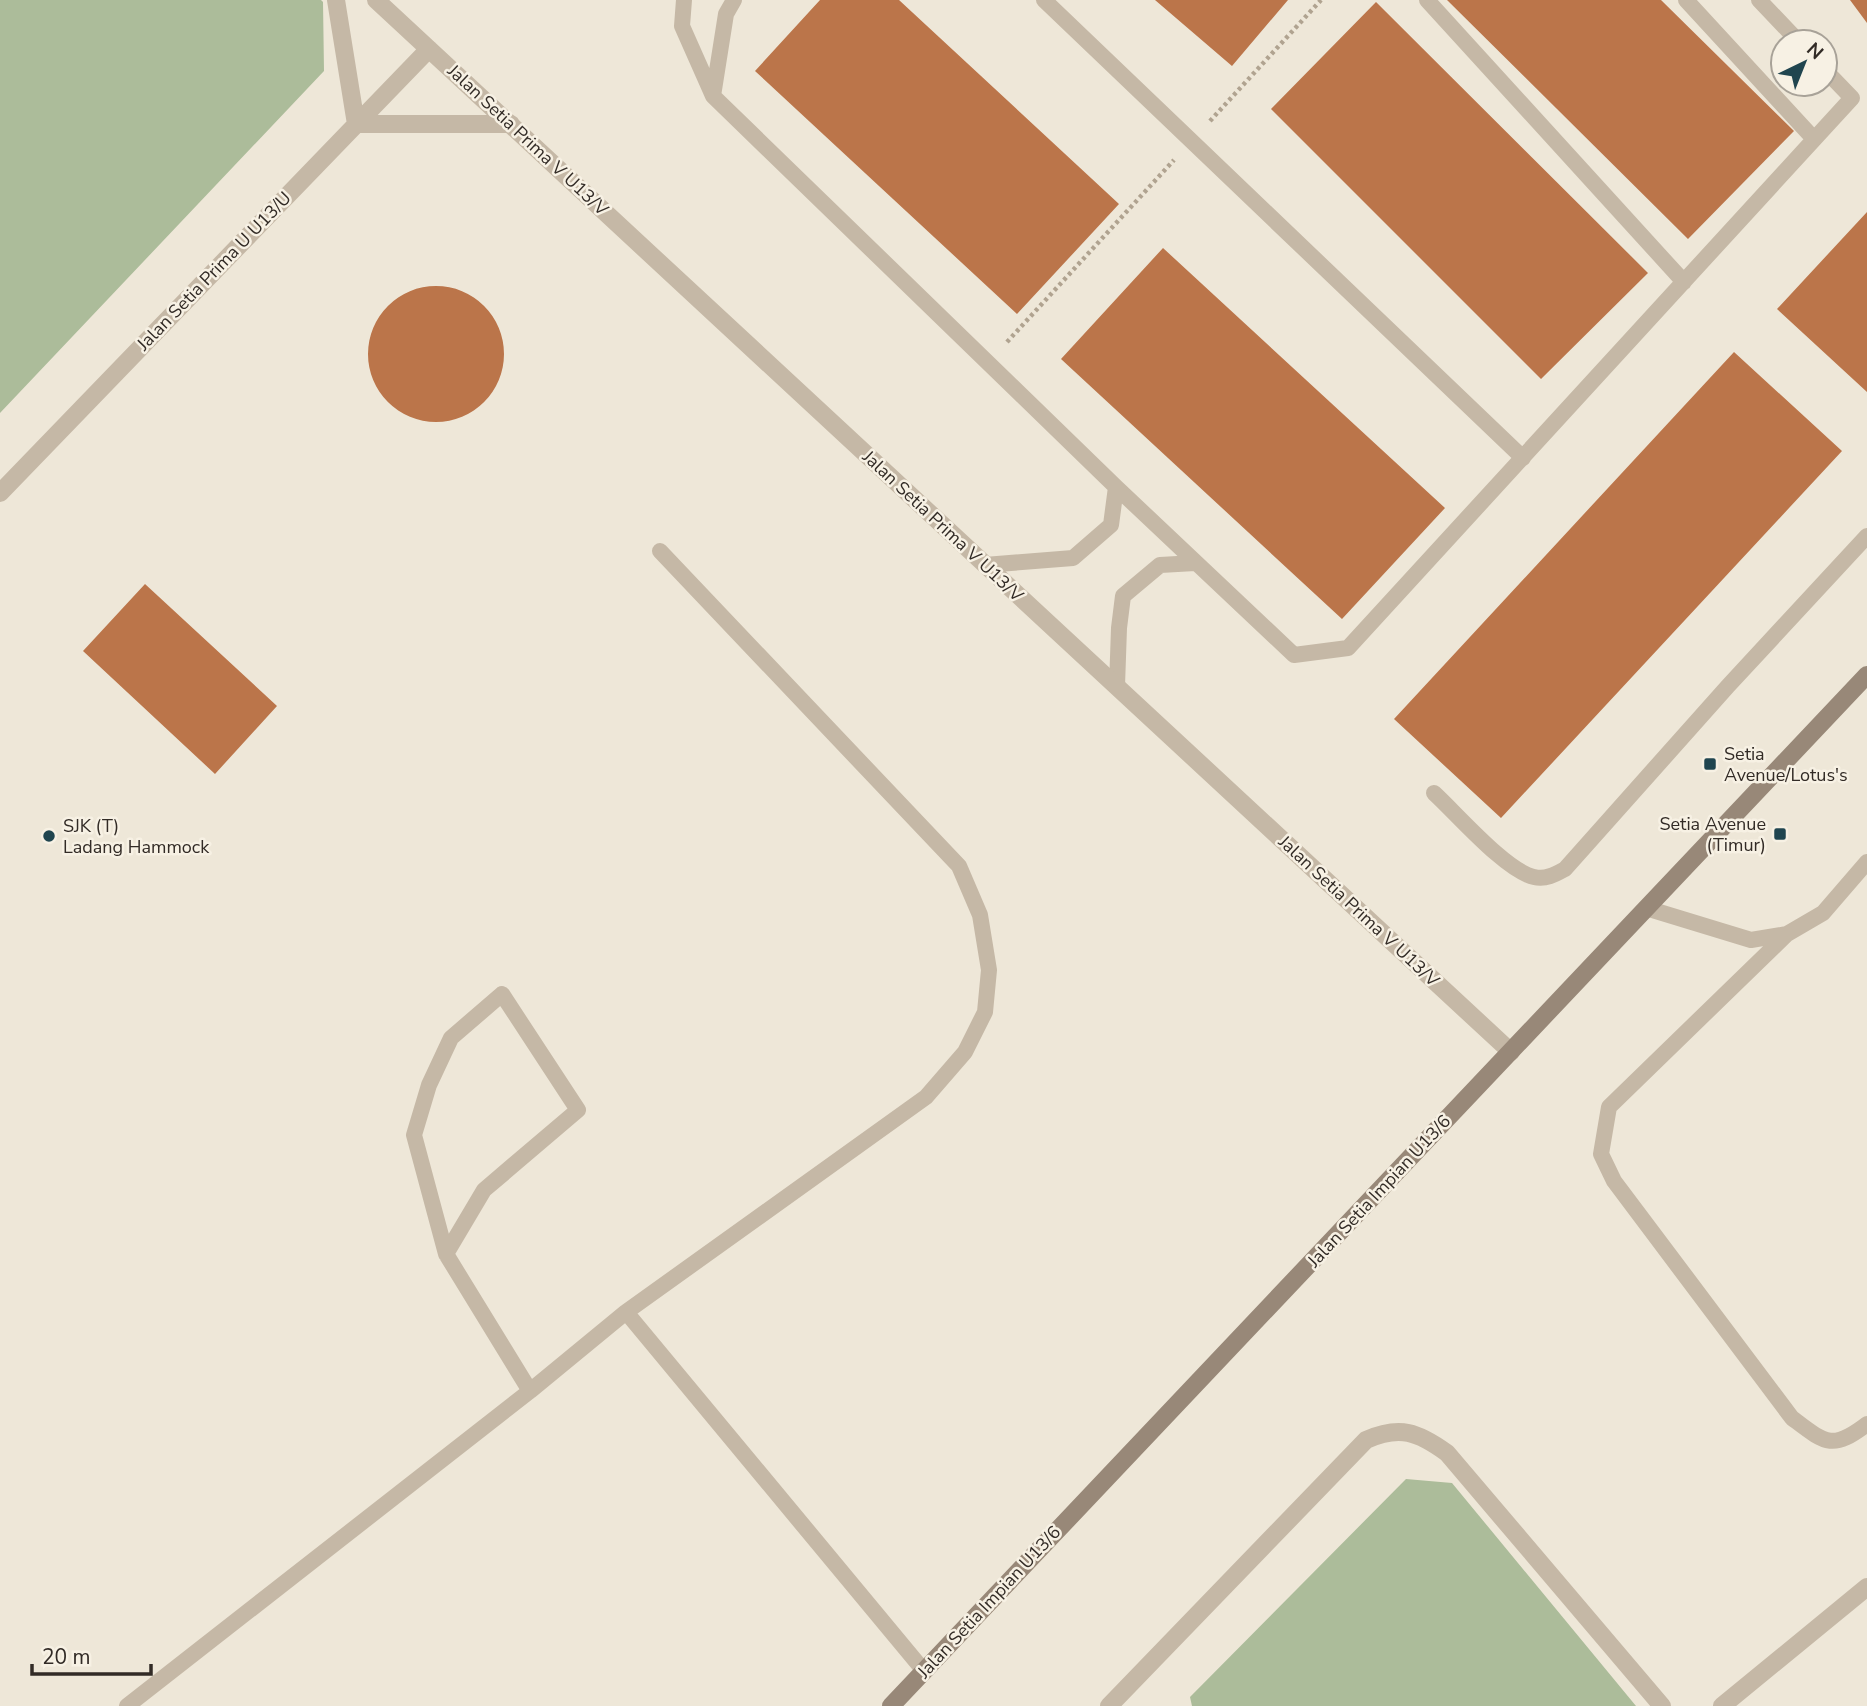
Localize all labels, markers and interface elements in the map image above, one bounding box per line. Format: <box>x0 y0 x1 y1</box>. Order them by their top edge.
north arrow <box>1769 28 1839 98</box>
text: N <box>1801 37 1829 66</box>
street label: Jalan Setia Prima V U13/V <box>442 58 614 221</box>
street label: Jalan Setia Prima U U13/U <box>131 186 296 356</box>
street label: Jalan Setia Prima V U13/V <box>857 444 1029 607</box>
place label: Setia Avenue/Lotus's <box>1724 742 1848 787</box>
marker: Setia Avenue/Lotus's <box>1702 756 1718 772</box>
place label: Setia Avenue (Timur) <box>1659 812 1766 857</box>
place label: SJK (T) Ladang Hammock <box>63 814 210 859</box>
marker: Setia Avenue (Timur) <box>1772 826 1788 842</box>
marker: SJK (T) Ladang Hammock <box>41 828 57 844</box>
street label: Jalan Setia Prima V U13/V <box>1273 829 1445 992</box>
street label: Jalan Setia Impian U13/6 <box>1301 1110 1456 1273</box>
street label: Jalan Setia Impian U13/6 <box>911 1521 1066 1684</box>
scale bar <box>32 1632 150 1676</box>
text: 20 m <box>42 1643 91 1671</box>

